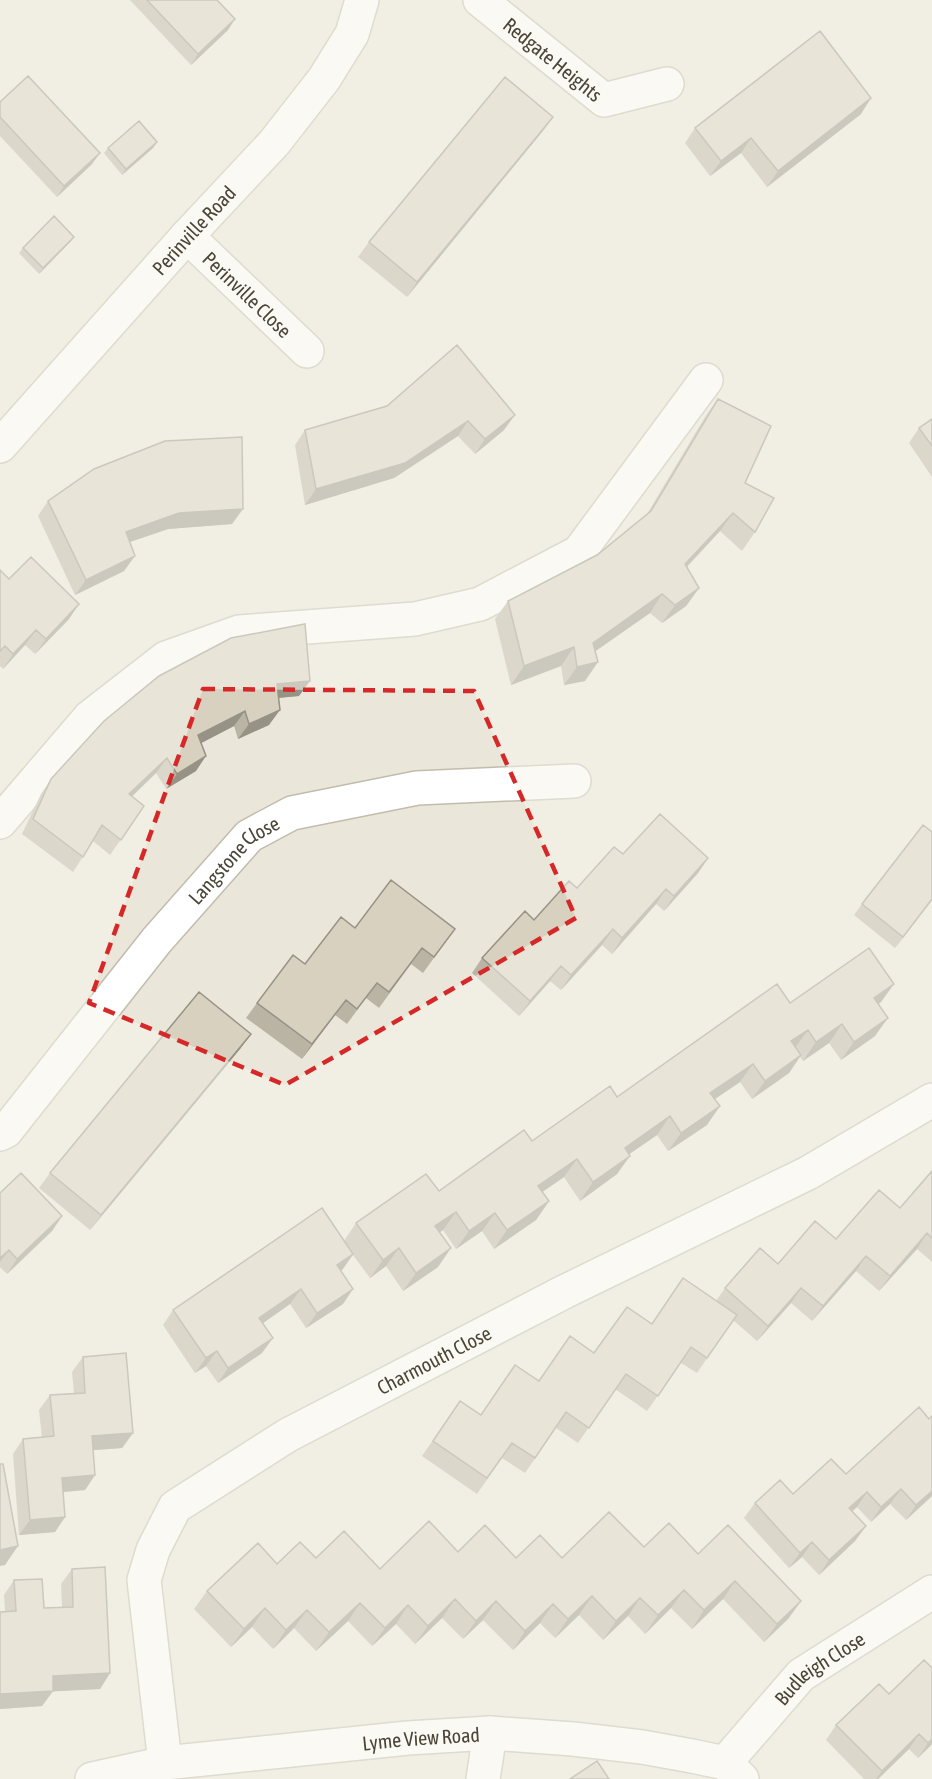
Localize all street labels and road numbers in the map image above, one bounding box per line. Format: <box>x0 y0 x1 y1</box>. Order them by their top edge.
street label: Redgate Heights <box>499 12 607 106</box>
street label: Perinville Road <box>147 181 240 279</box>
street label: Perinville Close <box>199 246 297 342</box>
street label: Langstone Close <box>183 811 283 908</box>
street label: Charmouth Close <box>373 1320 495 1398</box>
street label: Budleigh Close <box>769 1626 869 1709</box>
street label: Lyme View Road <box>361 1722 480 1754</box>

